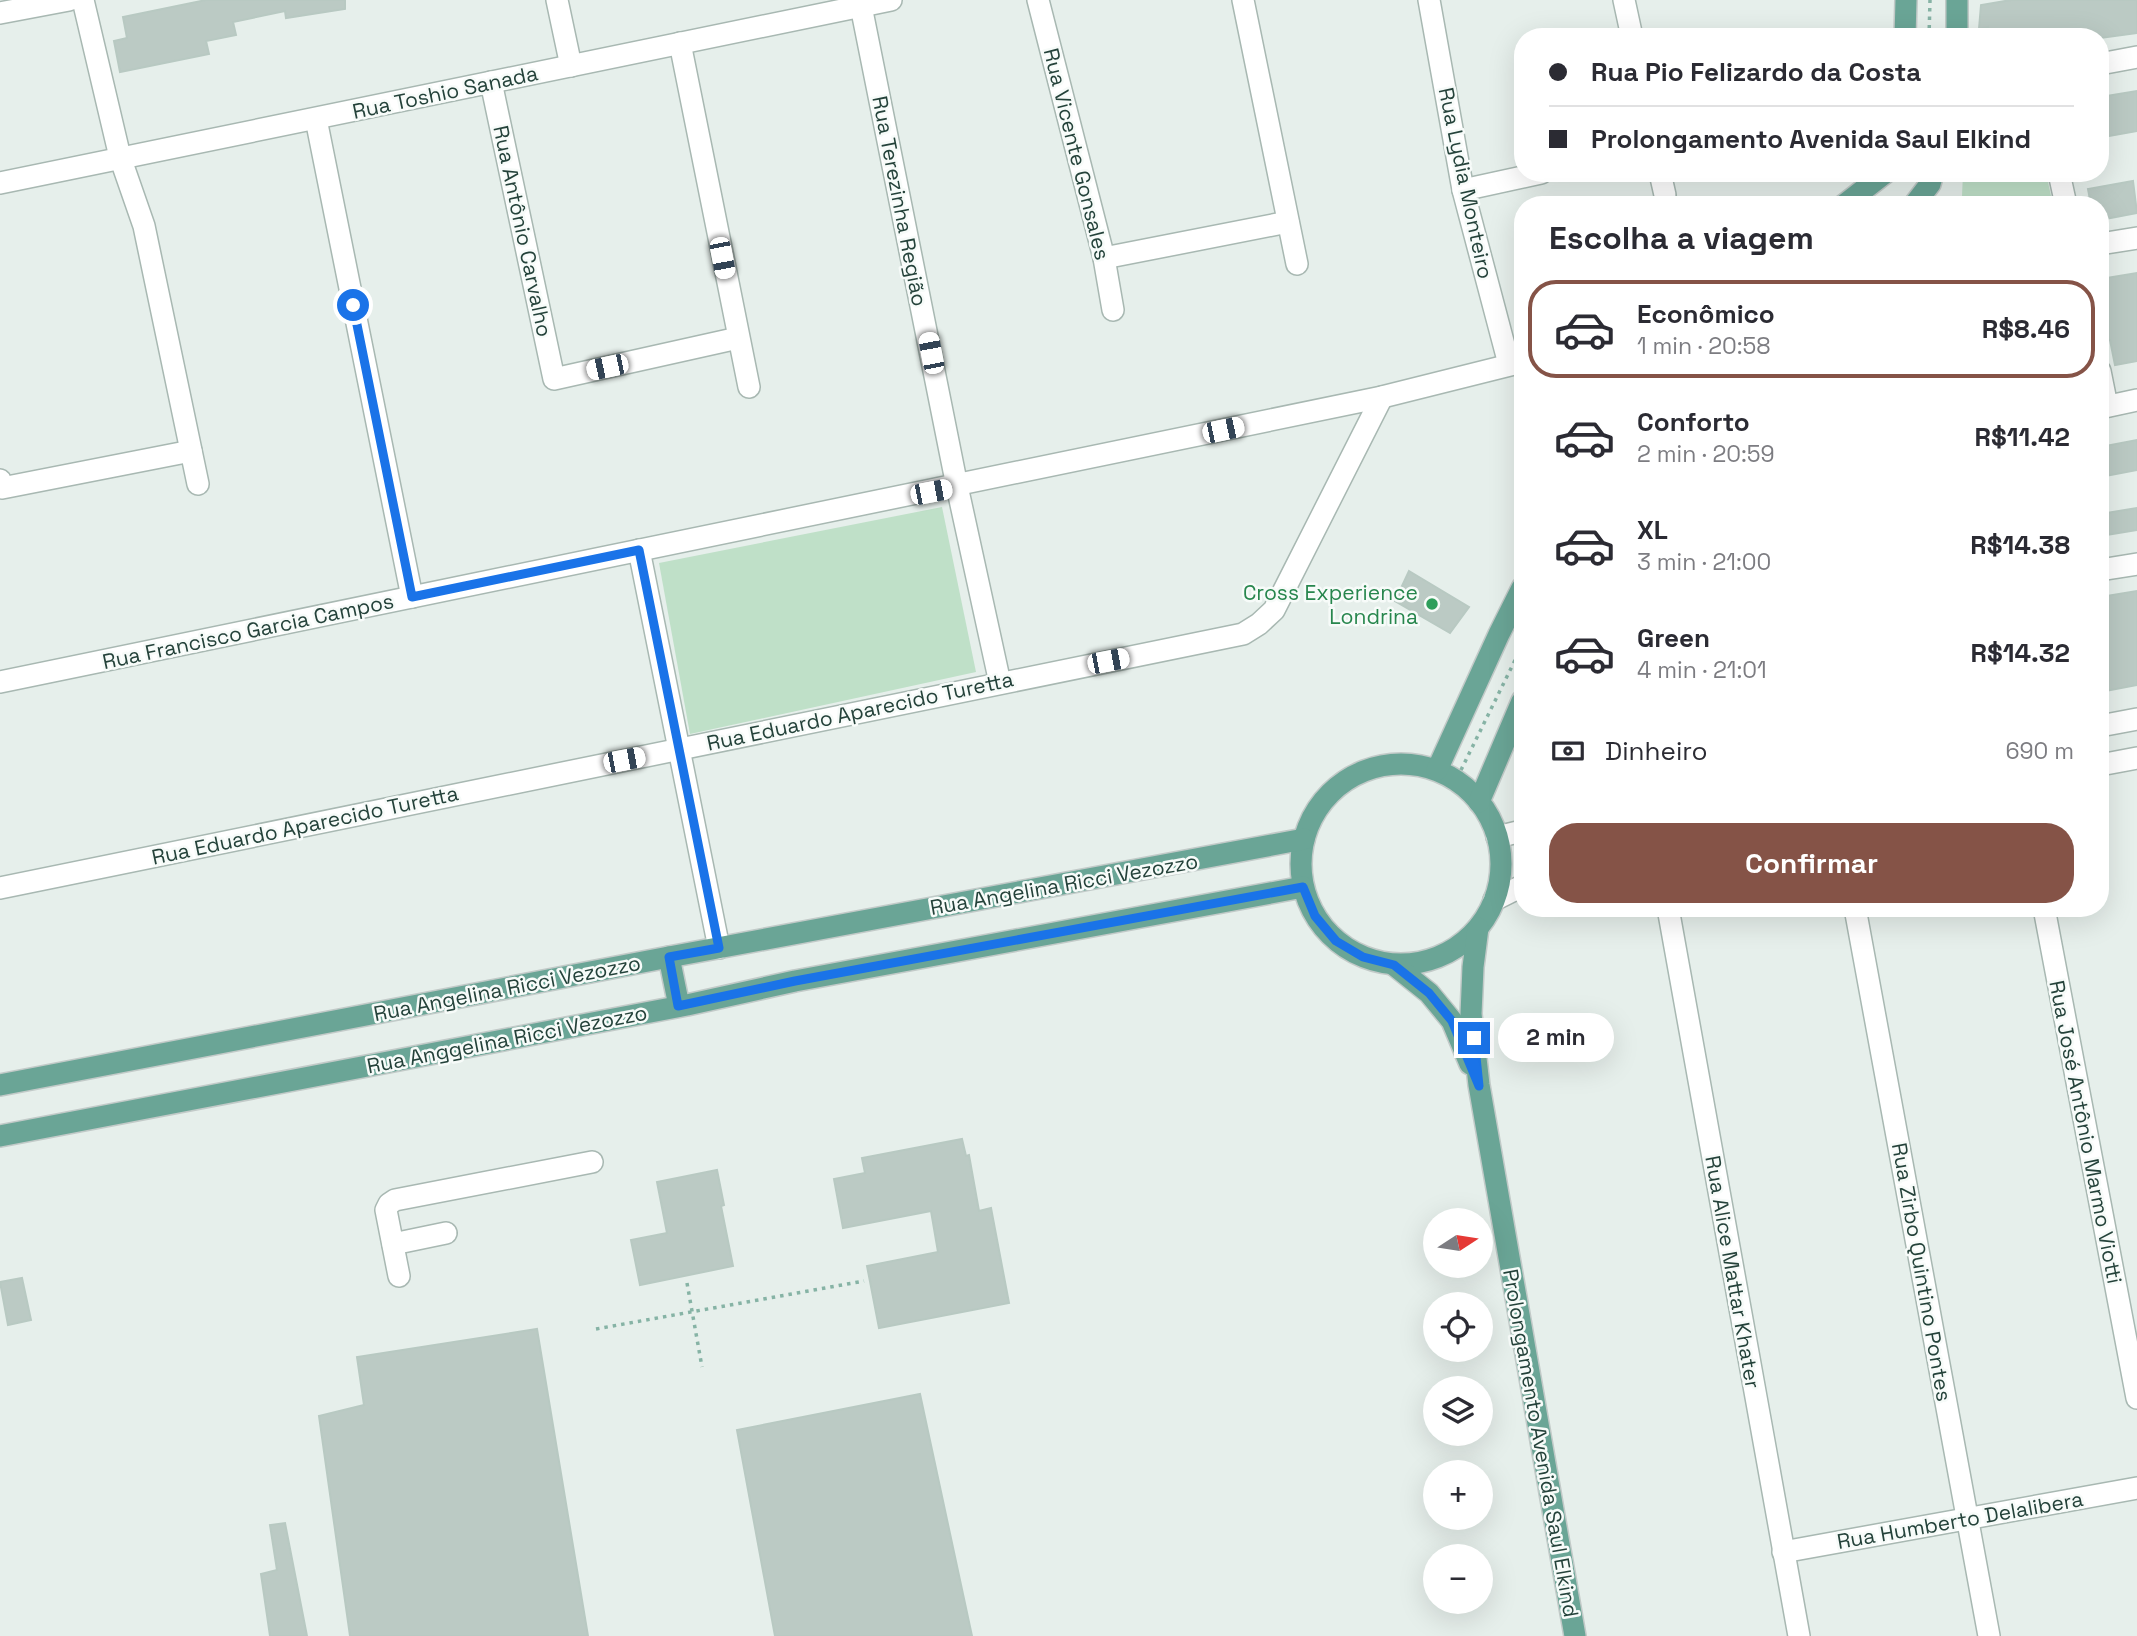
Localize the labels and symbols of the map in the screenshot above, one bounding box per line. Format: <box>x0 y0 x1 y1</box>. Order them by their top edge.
street label: Rua Vicente Gonsales <box>1038 45 1116 263</box>
street label: Rua Toshio Sanada <box>350 59 540 125</box>
street label: Rua Lydia Monteiro <box>1433 85 1499 281</box>
street label: Rua Terezinha Região <box>866 94 934 308</box>
street label: Rua Antônio Carvalho <box>487 123 559 339</box>
car <box>708 235 737 281</box>
route start <box>337 289 369 321</box>
car <box>917 330 946 376</box>
car <box>585 352 630 382</box>
car <box>1201 415 1246 445</box>
car <box>909 478 954 506</box>
place label: Cross Experience Londrina <box>1243 579 1418 630</box>
street label: Rua Francisco Garcia Campos <box>100 587 396 675</box>
marker: Cross Experience Londrina <box>1424 596 1440 612</box>
car <box>1086 647 1131 675</box>
street label: Rua Eduardo Aparecido Turetta <box>704 665 1016 757</box>
car <box>602 746 647 774</box>
street label: Rua Eduardo Aparecido Turetta <box>149 779 461 871</box>
street label: Rua Angelina Ricci Vezozzo <box>928 847 1200 921</box>
street label: Rua Angelina Ricci Vezozzo <box>371 949 643 1027</box>
street label: Rua José Antônio Marmo Viotti <box>2043 978 2129 1286</box>
street label: Rua Anggelina Ricci Vezozzo <box>365 999 649 1079</box>
callout: 2 min <box>1498 1014 1614 1062</box>
route end <box>1458 1022 1490 1054</box>
street label: Rua Zirbo Quintino Pontes <box>1886 1141 1958 1403</box>
street label: Rua Alice Mattar Khater <box>1699 1153 1767 1391</box>
north arrow <box>1423 1208 1493 1278</box>
street label: Prolongamento Avenida Saul Elkind <box>1497 1267 1585 1619</box>
street label: Rua Humberto Delalibera <box>1835 1485 2085 1555</box>

